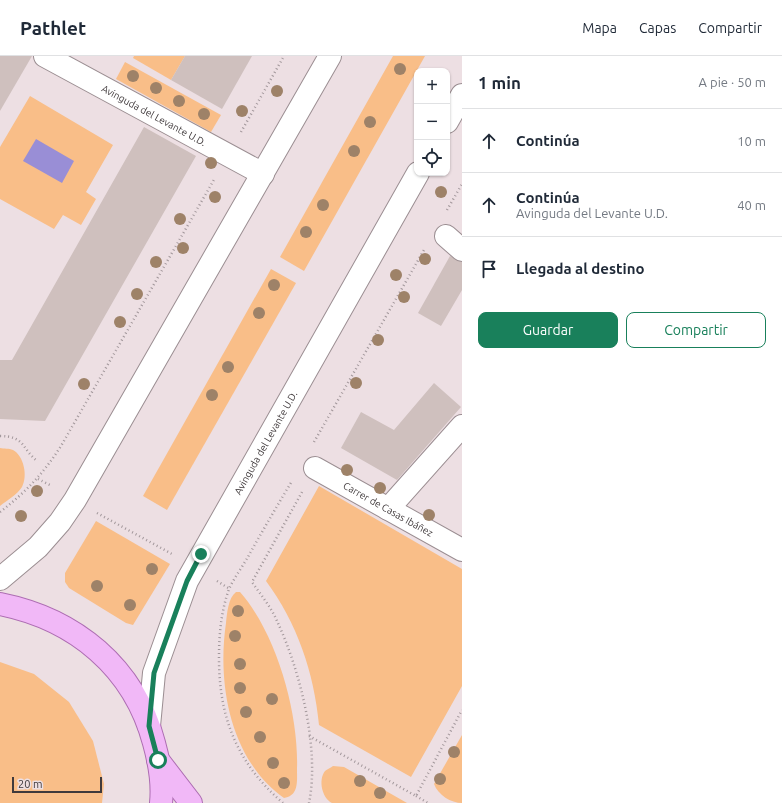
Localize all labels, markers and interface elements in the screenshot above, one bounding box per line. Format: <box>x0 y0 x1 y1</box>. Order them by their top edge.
text: Pathlet <box>20 17 86 39</box>
text: Mapa <box>582 20 617 36</box>
text: Capas <box>639 20 676 36</box>
text: Compartir <box>698 20 762 36</box>
map controls <box>414 68 450 176</box>
button: + <box>414 68 450 104</box>
text: 1 min <box>478 73 521 92</box>
text: A pie · 50 m <box>699 75 766 89</box>
street label: Avinguda del Levante U.D. <box>100 83 208 148</box>
button: − <box>414 104 450 140</box>
icon: ahead <box>478 130 500 152</box>
text: Continúa <box>516 132 580 149</box>
text: 10 m <box>737 134 766 148</box>
button: locate <box>414 140 450 176</box>
text: Continúa <box>516 189 580 206</box>
icon: ahead <box>478 194 500 216</box>
text: 40 m <box>737 198 766 212</box>
text: Avinguda del Levante U.D. <box>516 206 668 220</box>
icon: arrive <box>478 258 500 280</box>
text: Llegada al destino <box>516 260 645 277</box>
button: Guardar <box>478 312 618 348</box>
button: Compartir <box>626 312 766 348</box>
street label: Avinguda del Levante U.D. <box>232 389 299 496</box>
street label: Carrer de Casas Ibáñez <box>341 480 435 539</box>
route end <box>192 545 210 563</box>
route start <box>149 751 167 769</box>
scale bar <box>12 775 102 794</box>
text: 20 m <box>18 778 42 790</box>

